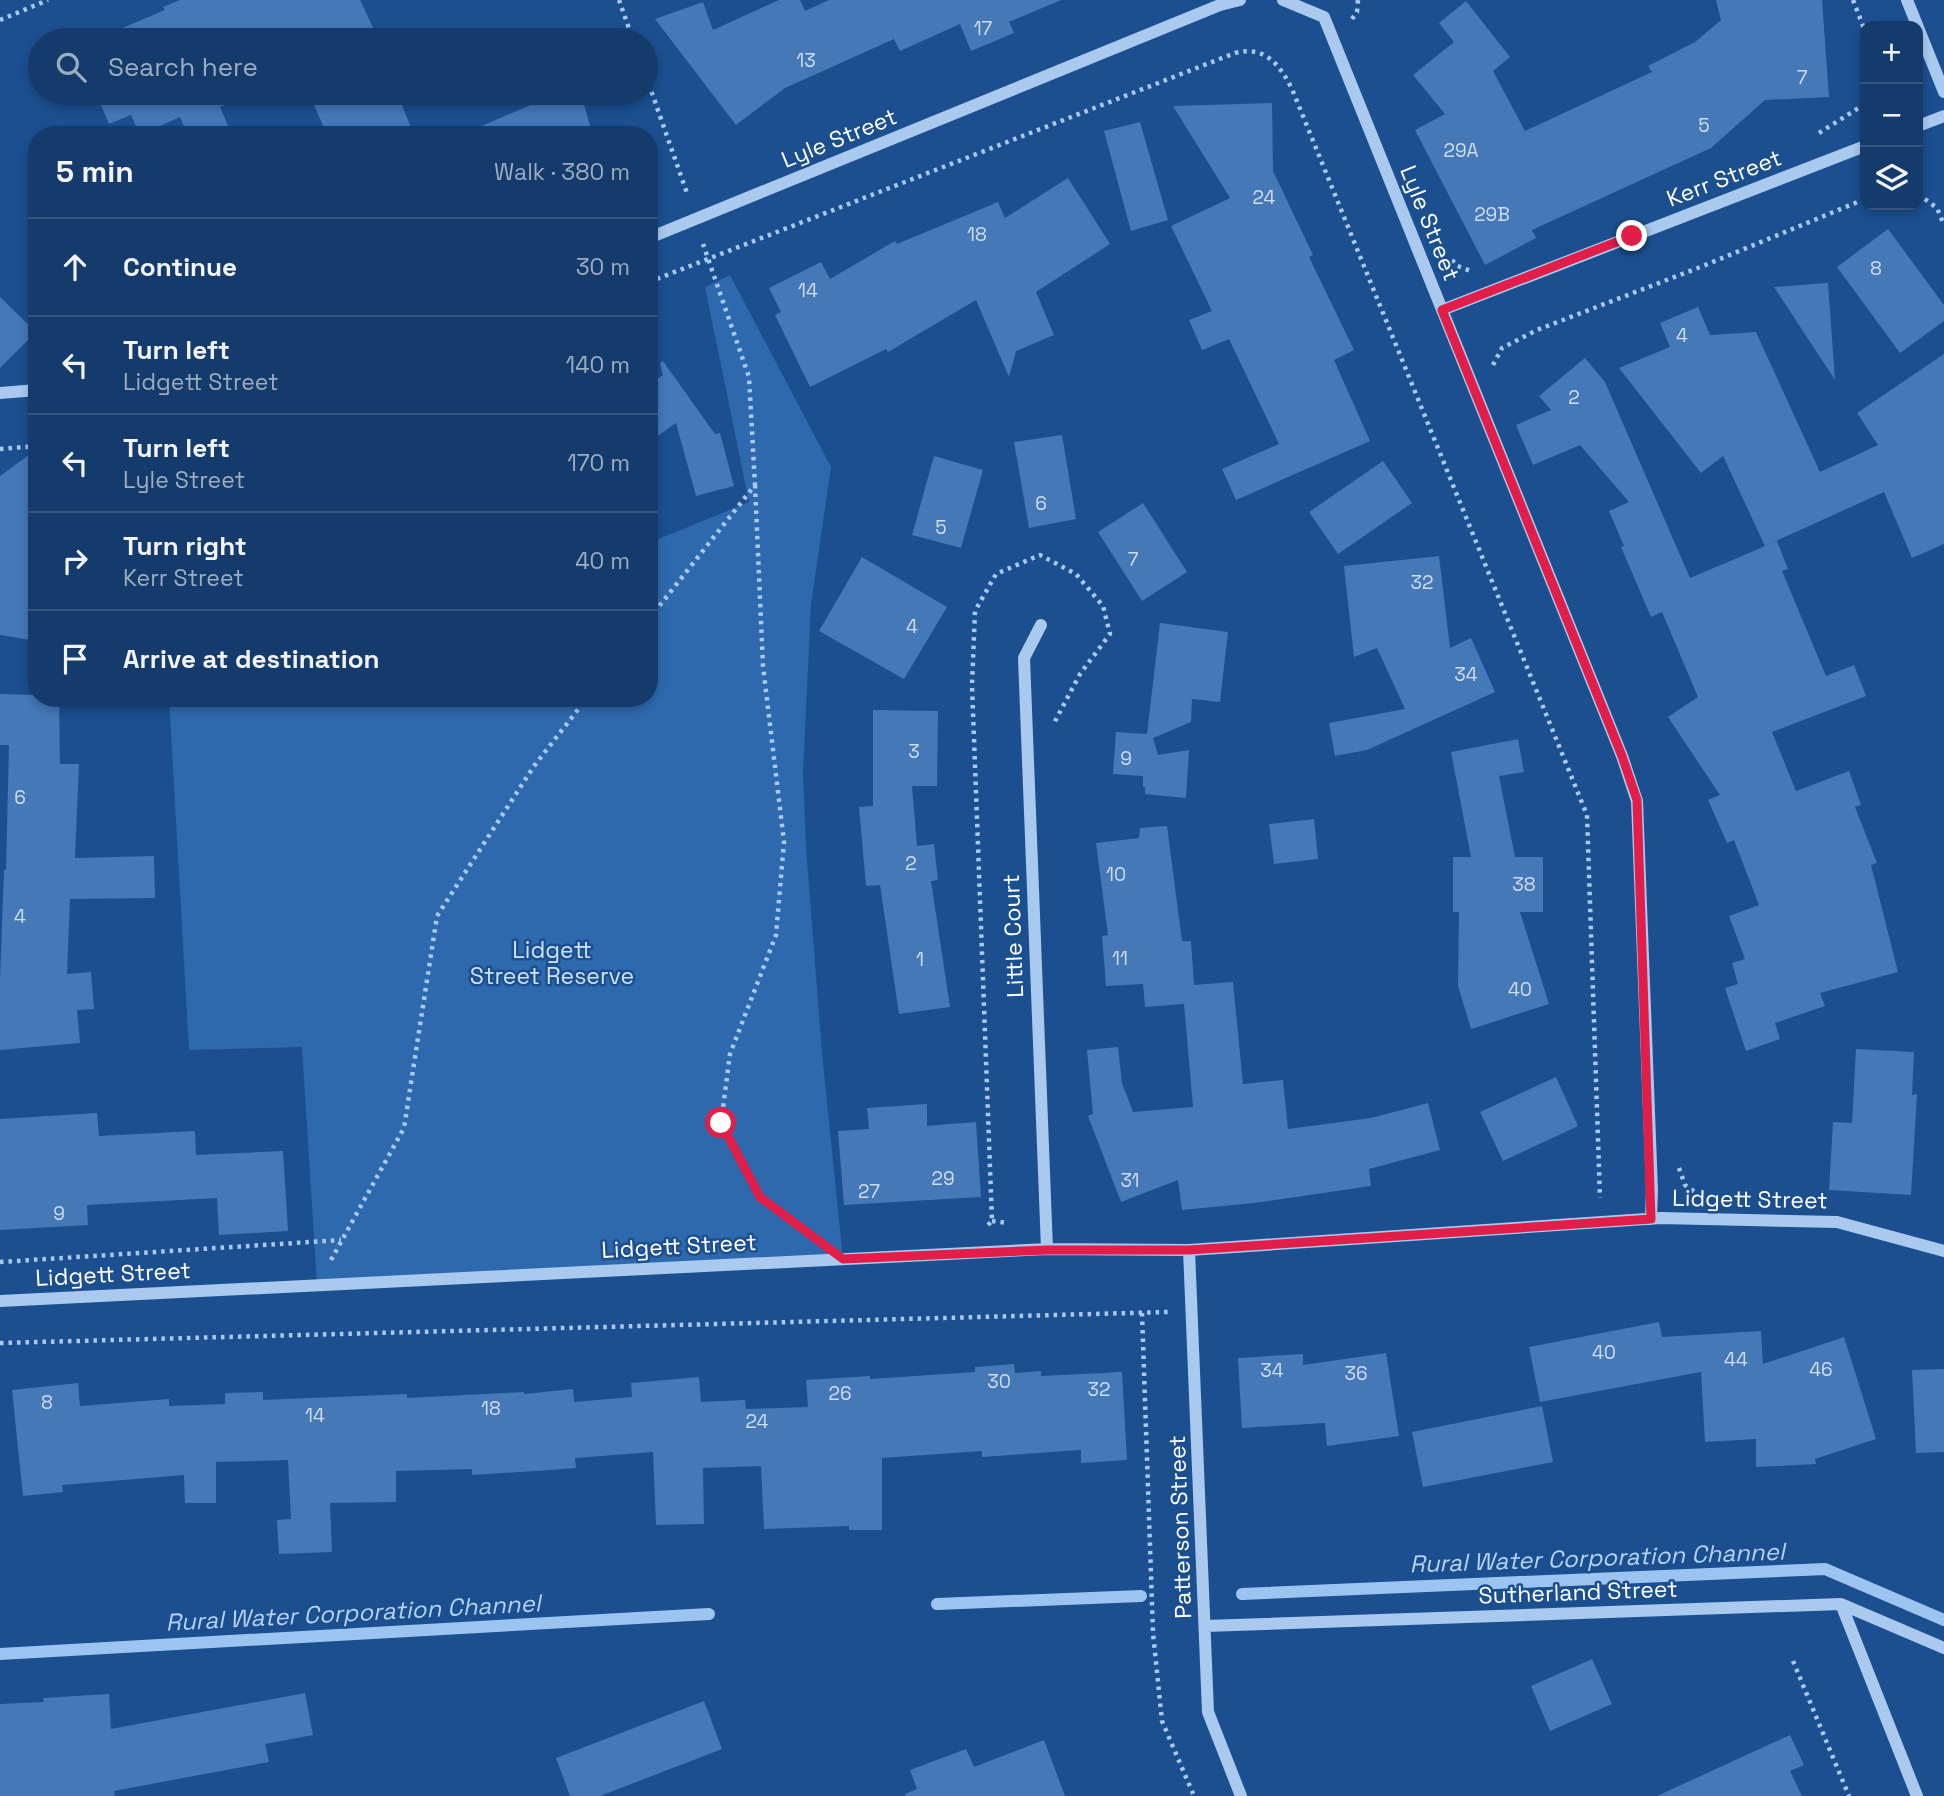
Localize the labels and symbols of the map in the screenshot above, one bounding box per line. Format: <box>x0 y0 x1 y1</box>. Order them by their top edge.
house number: 17 <box>974 16 993 41</box>
house number: 13 <box>796 48 816 73</box>
house number: 7 <box>1797 65 1808 90</box>
street label: Lyle Street <box>777 101 901 175</box>
house number: 5 <box>1698 113 1710 138</box>
house number: 29A <box>1443 138 1479 163</box>
street label: Kerr Street <box>1662 142 1786 214</box>
street label: Lyle Street <box>1393 161 1467 285</box>
house number: 24 <box>1253 185 1276 210</box>
house number: 29B <box>1474 202 1510 227</box>
route end <box>1616 220 1647 251</box>
house number: 18 <box>967 222 987 247</box>
house number: 8 <box>1870 256 1882 281</box>
house number: 14 <box>798 278 818 303</box>
house number: 4 <box>1676 323 1688 348</box>
house number: 2 <box>1568 385 1580 410</box>
house number: 6 <box>1035 491 1047 516</box>
house number: 5 <box>935 515 947 540</box>
house number: 7 <box>1128 547 1139 572</box>
house number: 32 <box>1411 570 1433 595</box>
house number: 4 <box>906 614 918 639</box>
house number: 34 <box>1454 662 1478 687</box>
house number: 3 <box>908 739 920 764</box>
house number: 9 <box>1120 746 1132 771</box>
house number: 6 <box>14 785 26 810</box>
house number: 2 <box>905 851 917 876</box>
house number: 10 <box>1106 862 1126 887</box>
house number: 38 <box>1512 872 1536 897</box>
street label: Little Court <box>996 874 1030 998</box>
house number: 4 <box>14 904 26 929</box>
park label: Lidgett Street Reserve <box>470 935 634 991</box>
house number: 11 <box>1112 946 1128 971</box>
house number: 1 <box>916 947 924 972</box>
house number: 40 <box>1508 977 1532 1002</box>
route start <box>705 1107 736 1138</box>
house number: 29 <box>931 1166 955 1191</box>
house number: 31 <box>1120 1168 1140 1193</box>
house number: 27 <box>858 1179 880 1204</box>
street label: Lidgett Street <box>1672 1183 1828 1215</box>
house number: 9 <box>53 1201 65 1226</box>
street label: Lidgett Street <box>601 1227 757 1265</box>
street label: Lidgett Street <box>35 1255 191 1293</box>
house number: 40 <box>1592 1340 1616 1365</box>
house number: 44 <box>1724 1347 1748 1372</box>
house number: 46 <box>1809 1357 1833 1382</box>
house number: 34 <box>1260 1358 1284 1383</box>
house number: 36 <box>1344 1361 1368 1386</box>
house number: 30 <box>987 1369 1011 1394</box>
house number: 32 <box>1088 1377 1110 1402</box>
house number: 26 <box>828 1381 852 1406</box>
house number: 8 <box>41 1390 53 1415</box>
house number: 18 <box>481 1396 501 1421</box>
house number: 14 <box>305 1403 325 1428</box>
house number: 24 <box>746 1409 769 1434</box>
street label: Patterson Street <box>1162 1435 1198 1619</box>
water label: Rural Water Corporation Channel <box>1409 1535 1788 1580</box>
street label: Sutherland Street <box>1478 1574 1678 1610</box>
water label: Rural Water Corporation Channel <box>165 1587 544 1638</box>

